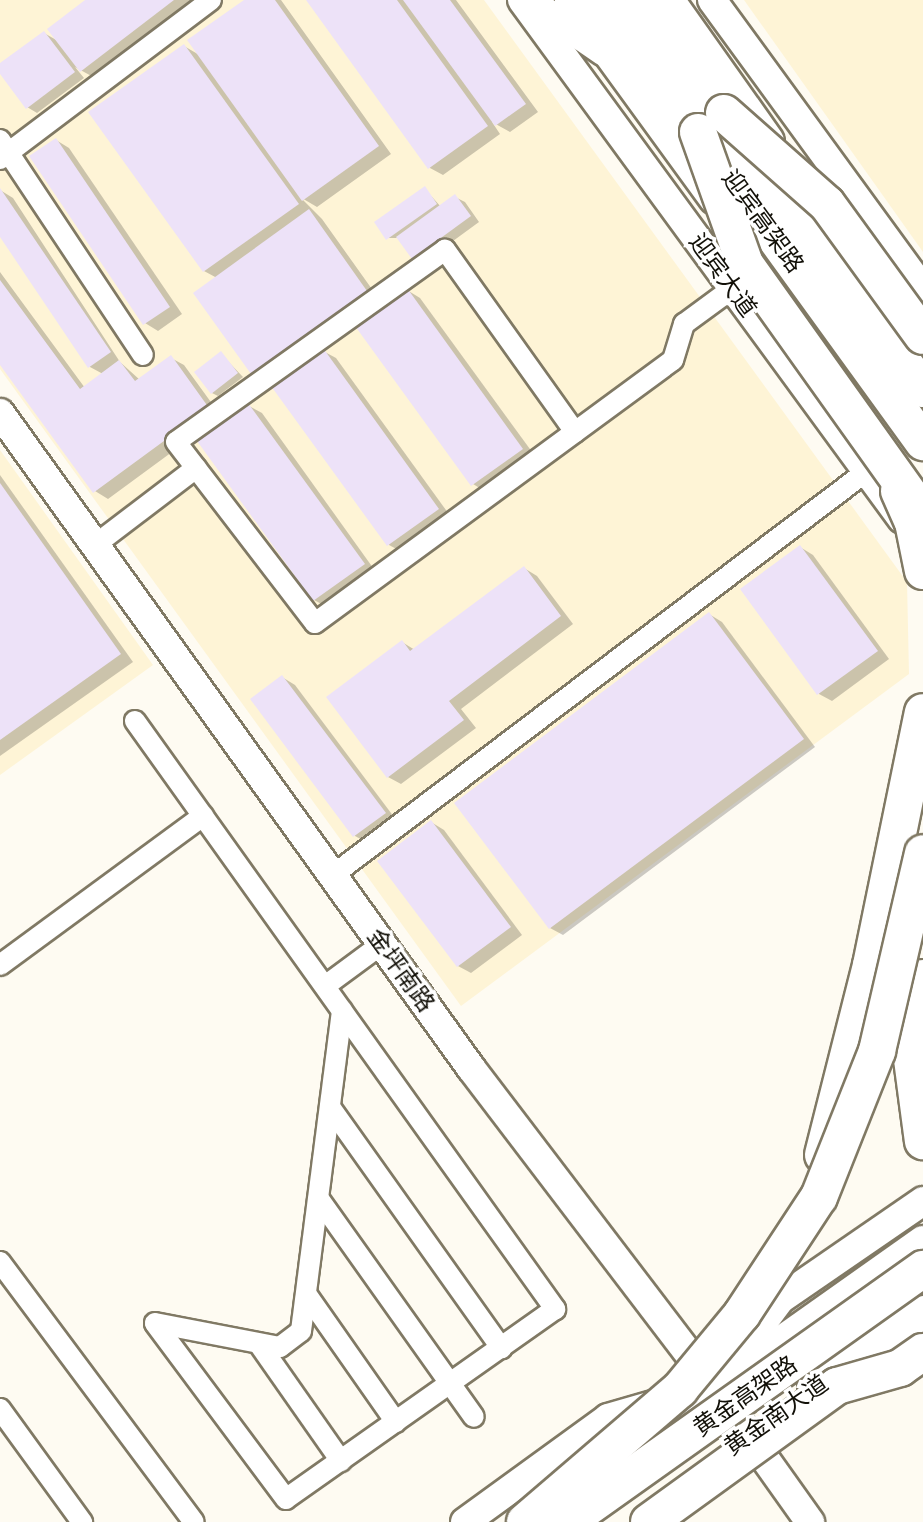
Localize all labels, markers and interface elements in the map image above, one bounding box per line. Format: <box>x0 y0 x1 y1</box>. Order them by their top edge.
street label: 迎宾高架路 <box>716 164 810 278</box>
street label: 迎宾大道 <box>683 228 763 322</box>
street label: 金坪南路 <box>361 923 441 1017</box>
street label: 黄金高架路 <box>688 1350 802 1442</box>
street label: 黄金南大道 <box>719 1369 833 1461</box>

